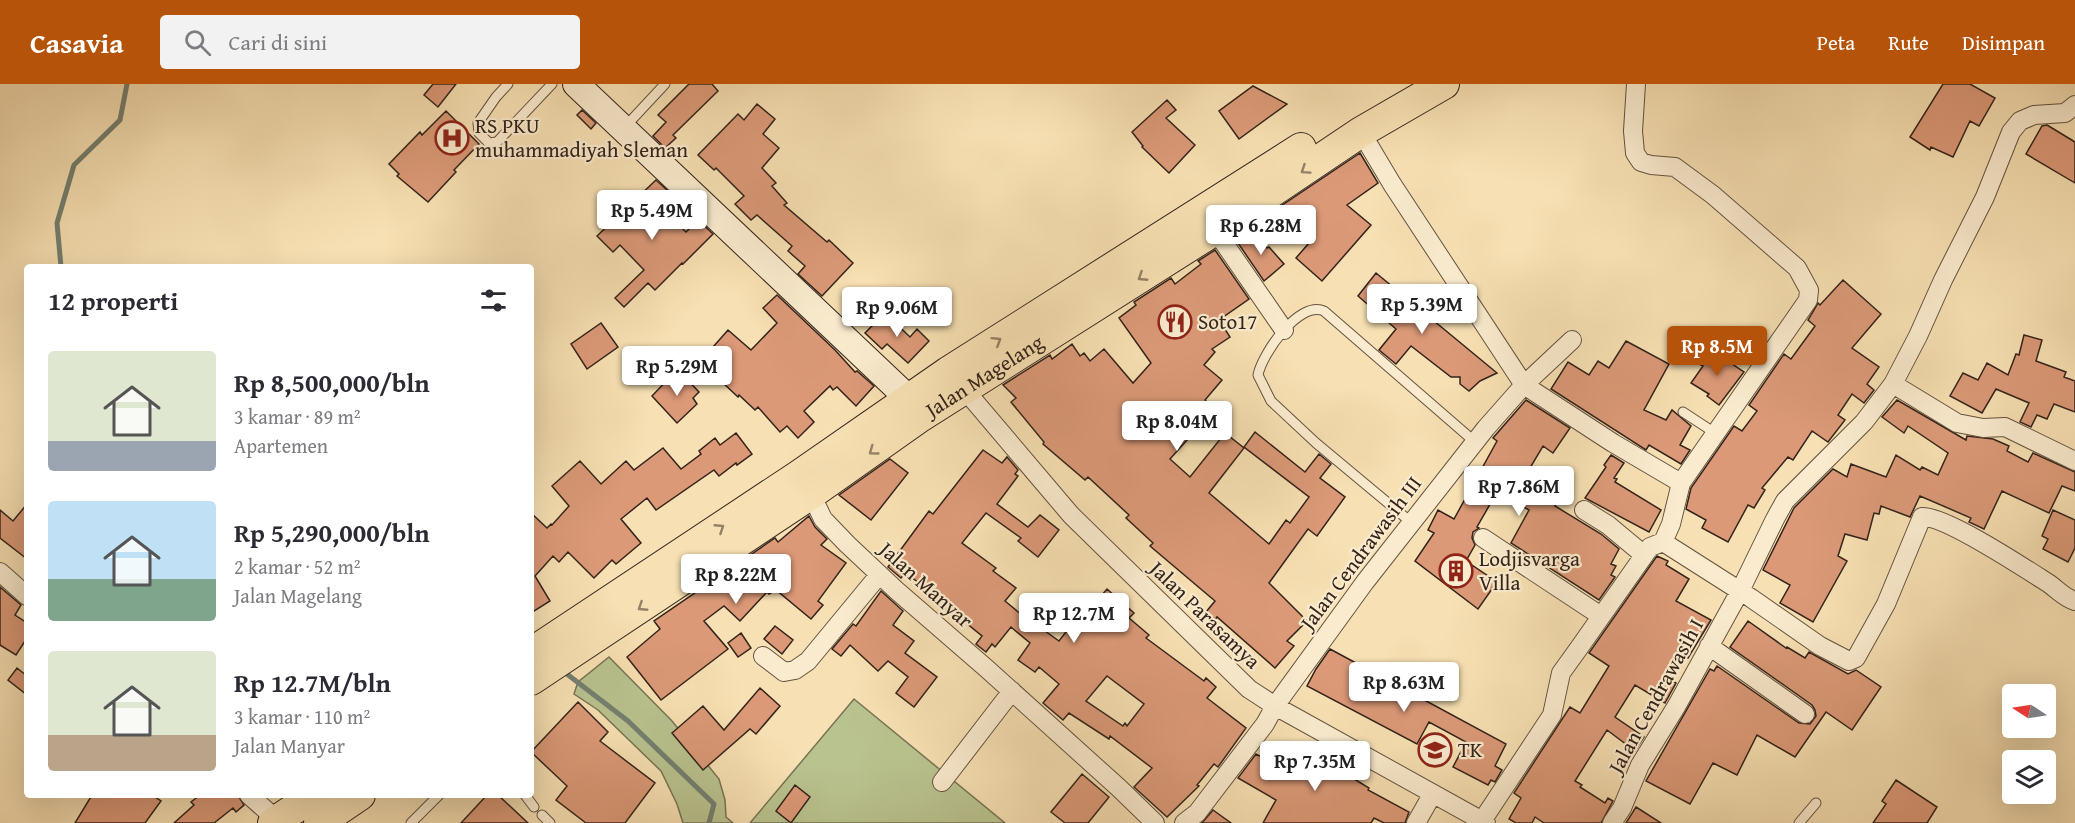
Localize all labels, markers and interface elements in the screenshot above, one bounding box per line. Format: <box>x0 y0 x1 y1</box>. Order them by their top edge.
search box <box>160 15 580 69</box>
text: Casavia <box>30 22 124 63</box>
icon: search <box>181 26 214 59</box>
text: Cari di sini <box>229 26 327 58</box>
text: Peta <box>1817 27 1855 58</box>
text: Rute <box>1888 27 1929 58</box>
text: Disimpan <box>1962 27 2045 58</box>
place label: RS PKU muhammadiyah Sleman <box>475 110 688 165</box>
hospital icon: RS PKU muhammadiyah Sleman <box>434 120 470 156</box>
one-way arrow <box>1301 163 1312 174</box>
pin: Rp 5.49M <box>590 190 714 241</box>
text: Rp 5.49M <box>611 195 693 224</box>
pin: Rp 6.28M <box>1199 205 1323 256</box>
text: Rp 6.28M <box>1220 210 1302 239</box>
one-way arrow <box>1138 270 1149 281</box>
text: 12 properti <box>48 281 178 320</box>
icon: filters <box>477 284 510 317</box>
pin: Rp 5.39M <box>1360 284 1484 335</box>
pin: Rp 9.06M <box>835 287 959 338</box>
text: Rp 5.39M <box>1381 289 1463 318</box>
text: Rp 9.06M <box>856 292 938 321</box>
restaurant icon: Soto17 <box>1157 304 1193 340</box>
place label: Soto17 <box>1198 306 1257 337</box>
street label: Jalan Magelang <box>917 326 1050 426</box>
pin: Rp 8.5M <box>1662 326 1772 377</box>
text: Rp 8.5M <box>1681 331 1753 360</box>
one-way arrow <box>991 337 1002 348</box>
pin: Rp 5.29M <box>615 346 739 397</box>
text: Rp 5.29M <box>636 351 718 380</box>
text: Rp 8,500,000/bln <box>234 363 430 402</box>
icon: home <box>96 375 168 447</box>
pin: Rp 8.04M <box>1115 401 1239 452</box>
text: 3 kamar · 89 m² <box>234 402 361 431</box>
text: Rp 8.04M <box>1136 406 1218 435</box>
text: Apartemen <box>234 431 328 460</box>
one-way arrow <box>868 444 879 455</box>
pin: Rp 7.86M <box>1457 466 1581 517</box>
street label: Jalan Cendrawasih III <box>1291 469 1429 639</box>
text: Rp 7.86M <box>1478 471 1560 500</box>
text: Rp 5,290,000/bln <box>234 513 430 552</box>
one-way arrow <box>713 524 724 535</box>
icon: home <box>96 525 168 597</box>
street label: Jalan Manyar <box>870 532 980 635</box>
place label: Lodjisvarga Villa <box>1479 543 1580 598</box>
street label: Jalan Parasamya <box>1141 551 1268 676</box>
text: 2 kamar · 52 m² <box>234 552 361 581</box>
building icon: Lodjisvarga Villa <box>1438 553 1474 589</box>
pin: Rp 8.22M <box>674 554 798 605</box>
text: Rp 8.22M <box>695 559 777 588</box>
text: Jalan Magelang <box>234 581 362 610</box>
pin: Rp 12.7M <box>1012 593 1136 644</box>
text: Rp 12.7M <box>1033 598 1115 627</box>
one-way arrow <box>637 600 648 611</box>
street label: Jalan Cendrawasih I <box>1599 613 1711 781</box>
pin: Rp 8.63M <box>1342 662 1466 713</box>
text: Rp 12.7M/bln <box>234 663 391 702</box>
text: Rp 8.63M <box>1363 667 1445 696</box>
icon: home <box>96 675 168 747</box>
north arrow <box>2002 684 2056 738</box>
map controls <box>2002 684 2056 804</box>
text: 3 kamar · 110 m² <box>234 702 370 731</box>
text: Jalan Manyar <box>234 731 345 760</box>
school or university icon: TK <box>1417 732 1453 768</box>
place label: TK <box>1458 734 1483 765</box>
pin: Rp 7.35M <box>1253 741 1377 792</box>
text: Rp 7.35M <box>1274 746 1356 775</box>
button: layers <box>2002 750 2056 804</box>

